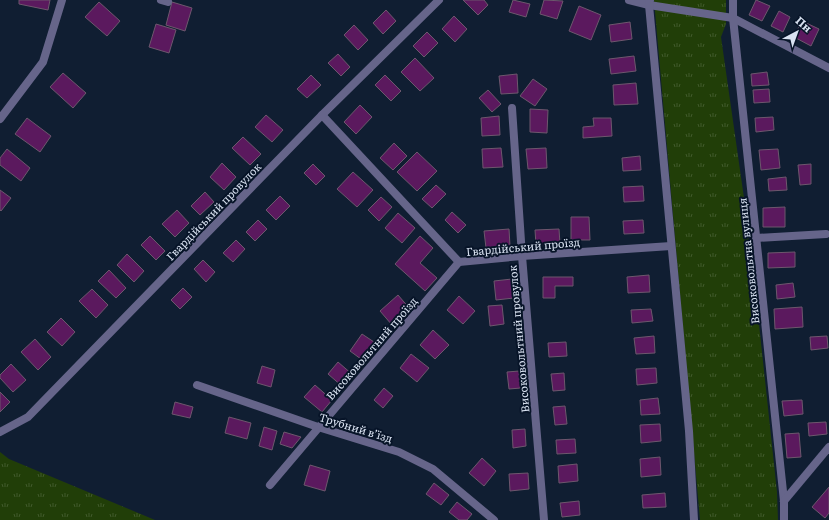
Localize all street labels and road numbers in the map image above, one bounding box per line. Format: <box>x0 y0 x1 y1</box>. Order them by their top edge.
street label: Гвардійський провулок <box>162 158 264 263</box>
street label: Високовольтна вулиця <box>733 197 763 325</box>
street label: Гвардійський проїзд <box>465 233 581 259</box>
street label: Високовольтний провулок <box>504 264 532 413</box>
street label: Високовольтний проїзд <box>322 293 421 403</box>
street label: Трубний в’їзд <box>317 408 395 446</box>

